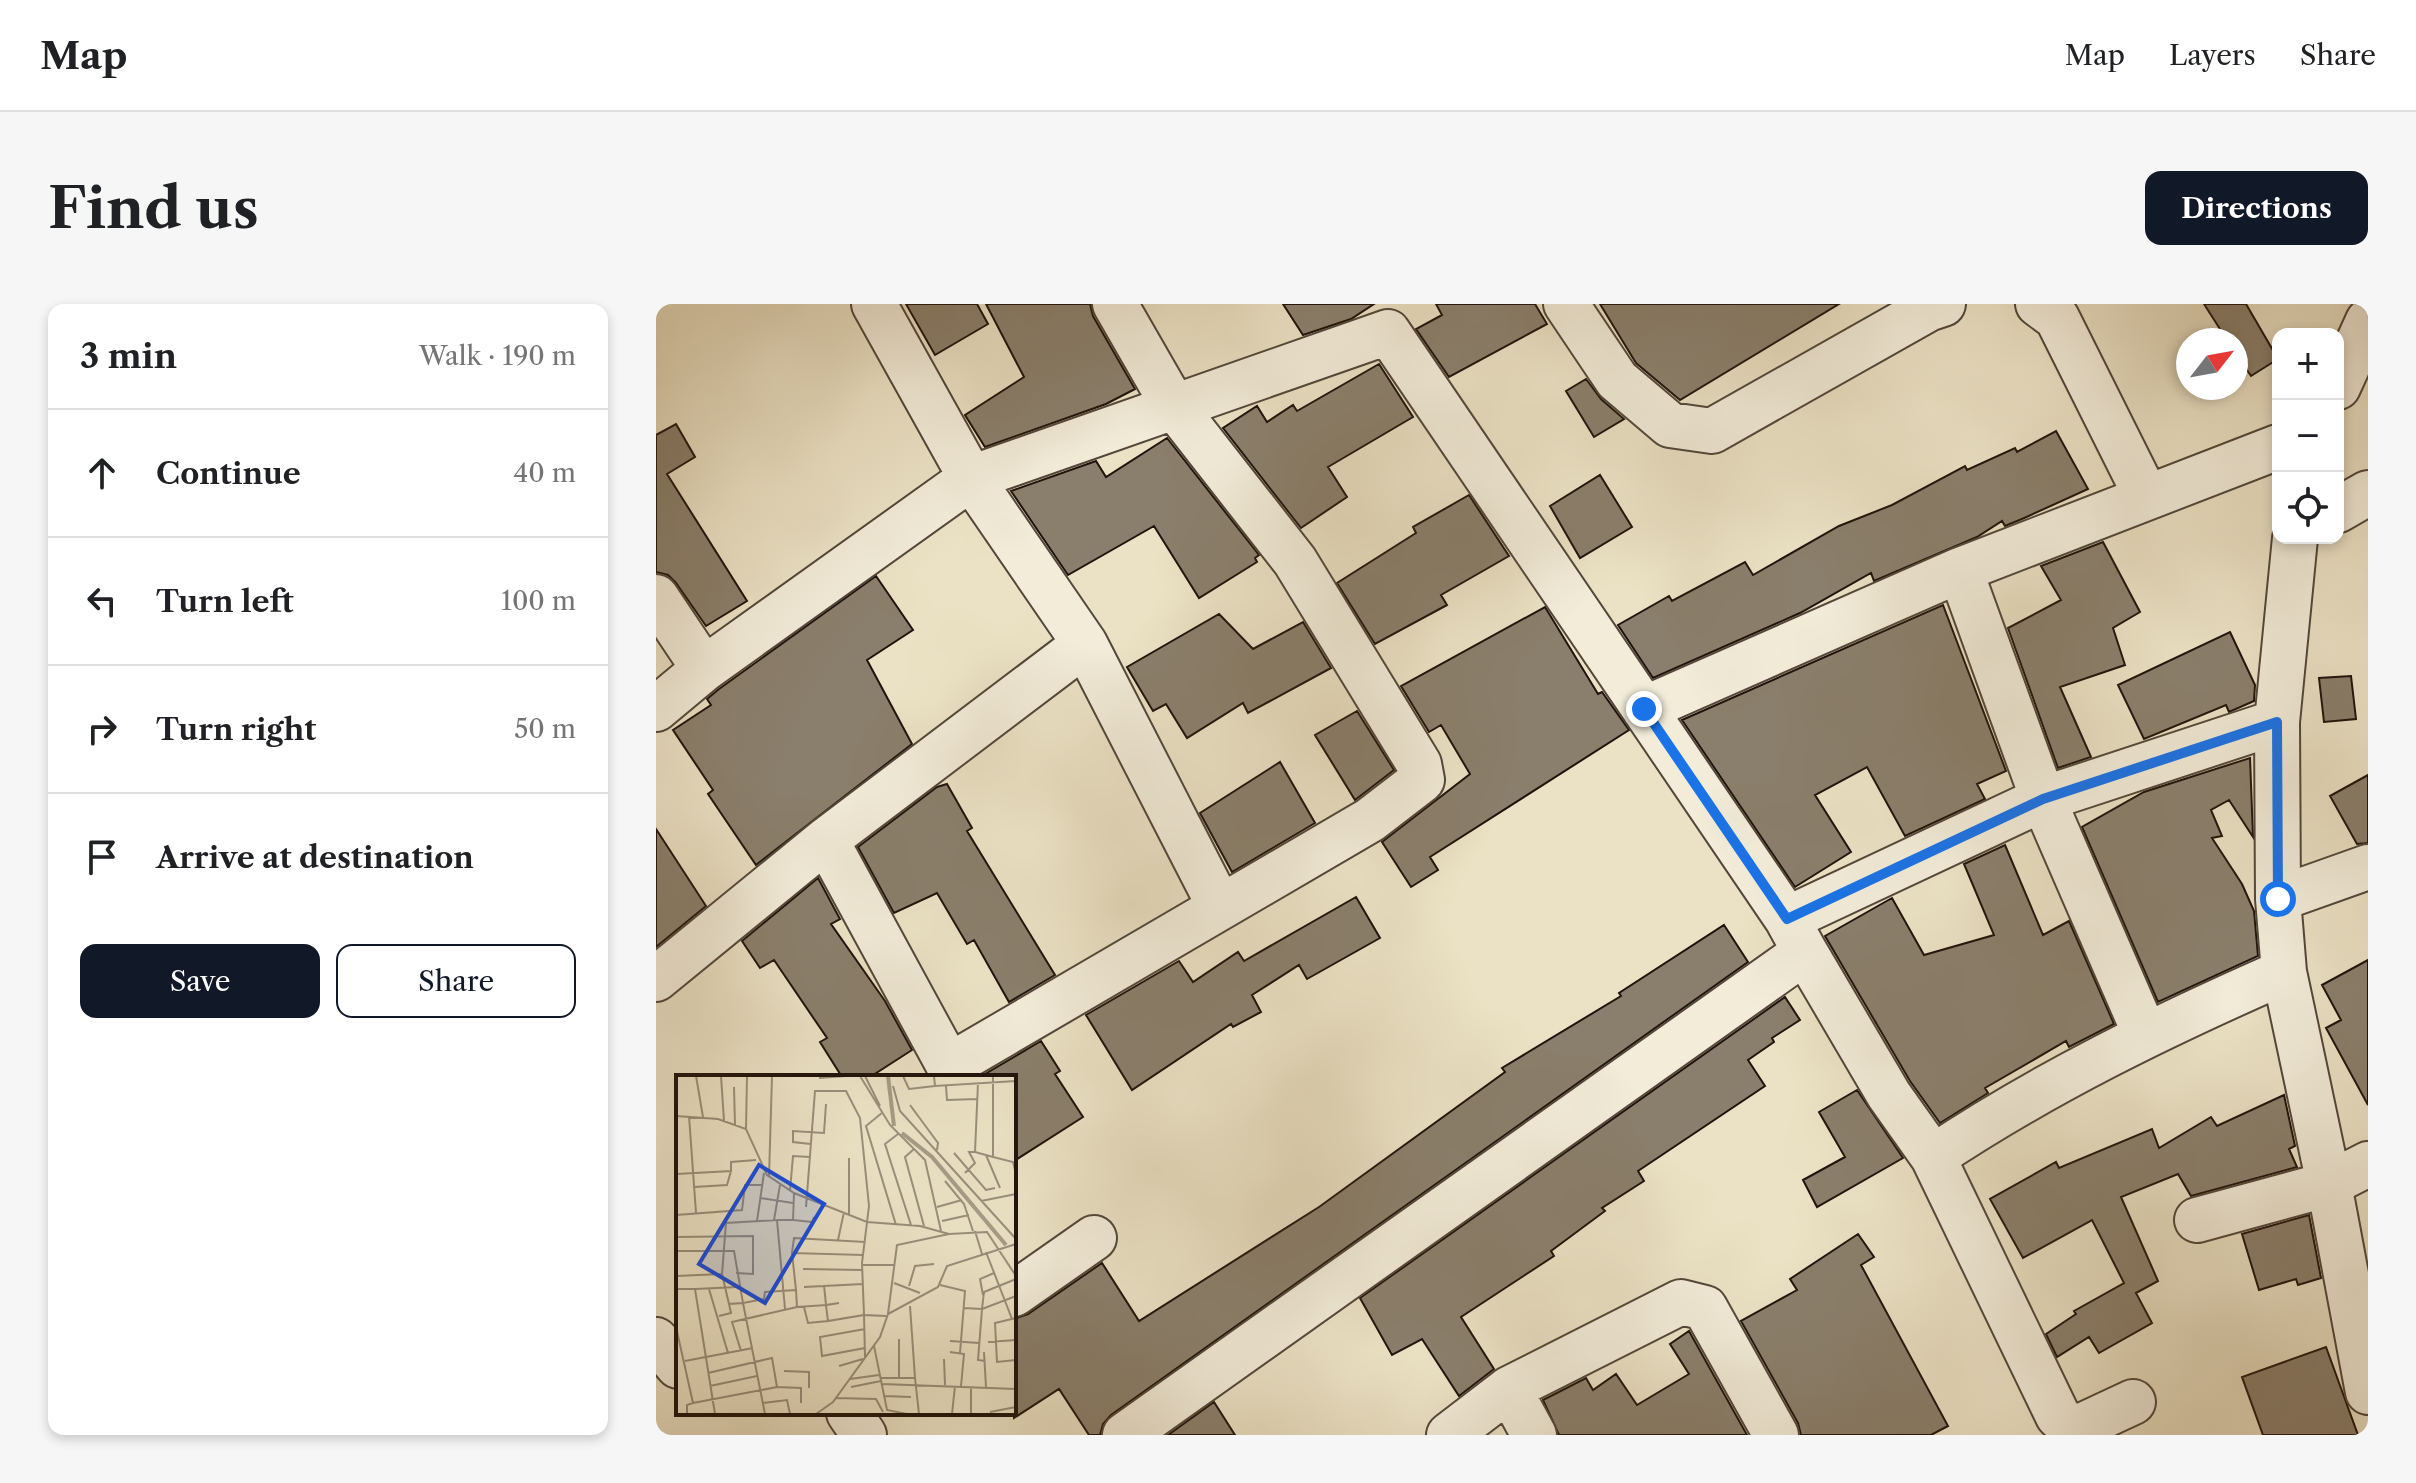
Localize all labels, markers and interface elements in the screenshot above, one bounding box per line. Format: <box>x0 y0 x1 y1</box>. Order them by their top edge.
text: Map <box>40 32 128 79</box>
text: Map <box>2065 38 2125 72</box>
text: Layers <box>2169 38 2256 72</box>
text: Share <box>2300 38 2376 72</box>
button: Directions <box>2145 171 2368 245</box>
text: Find us <box>48 174 259 243</box>
north arrow <box>2176 328 2248 400</box>
map controls <box>2272 328 2344 544</box>
button: + <box>2272 328 2344 400</box>
text: 3 min <box>80 335 177 377</box>
text: Walk · 190 m <box>419 340 576 372</box>
button: − <box>2272 400 2344 472</box>
icon: ahead <box>80 451 124 495</box>
text: Continue <box>156 455 301 492</box>
text: 40 m <box>513 457 576 489</box>
button: locate <box>2272 472 2344 544</box>
icon: left <box>80 579 124 623</box>
text: Turn left <box>156 583 293 620</box>
text: 100 m <box>501 585 576 617</box>
route end <box>1626 691 1662 727</box>
icon: right <box>80 707 124 751</box>
text: Turn right <box>156 711 316 748</box>
text: 50 m <box>514 713 576 745</box>
icon: arrive <box>80 835 124 879</box>
text: Arrive at destination <box>156 839 474 876</box>
route start <box>2260 881 2296 917</box>
button: Save <box>80 944 320 1018</box>
button: Share <box>336 944 576 1018</box>
inset map <box>676 1075 1016 1415</box>

